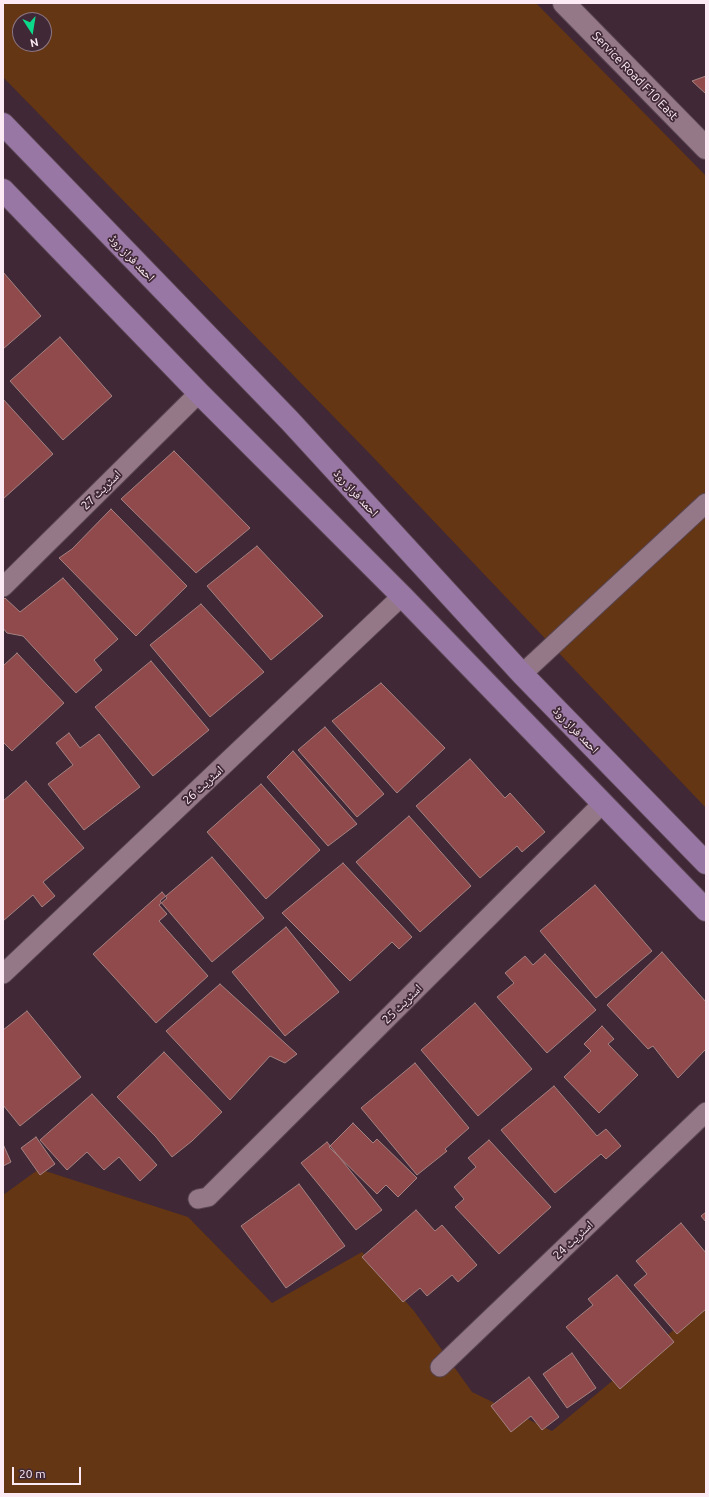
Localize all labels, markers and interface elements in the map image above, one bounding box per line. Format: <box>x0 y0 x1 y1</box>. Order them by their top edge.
north arrow <box>12 12 52 52</box>
street label: Service Road F10 East <box>589 29 681 123</box>
text: N <box>29 36 40 49</box>
street label: احمد فراز روڈ <box>106 232 158 284</box>
street label: احمد فراز روڈ <box>331 466 381 520</box>
street label: اسٹریٹ 27 <box>78 467 124 513</box>
street label: احمد فراز روڈ <box>550 704 602 756</box>
street label: اسٹریٹ 26 <box>180 763 226 807</box>
street label: اسٹریٹ 25 <box>379 981 425 1027</box>
street label: اسٹریٹ 24 <box>550 1217 596 1263</box>
scale bar <box>14 1459 83 1485</box>
text: 20 m <box>19 1467 46 1480</box>

